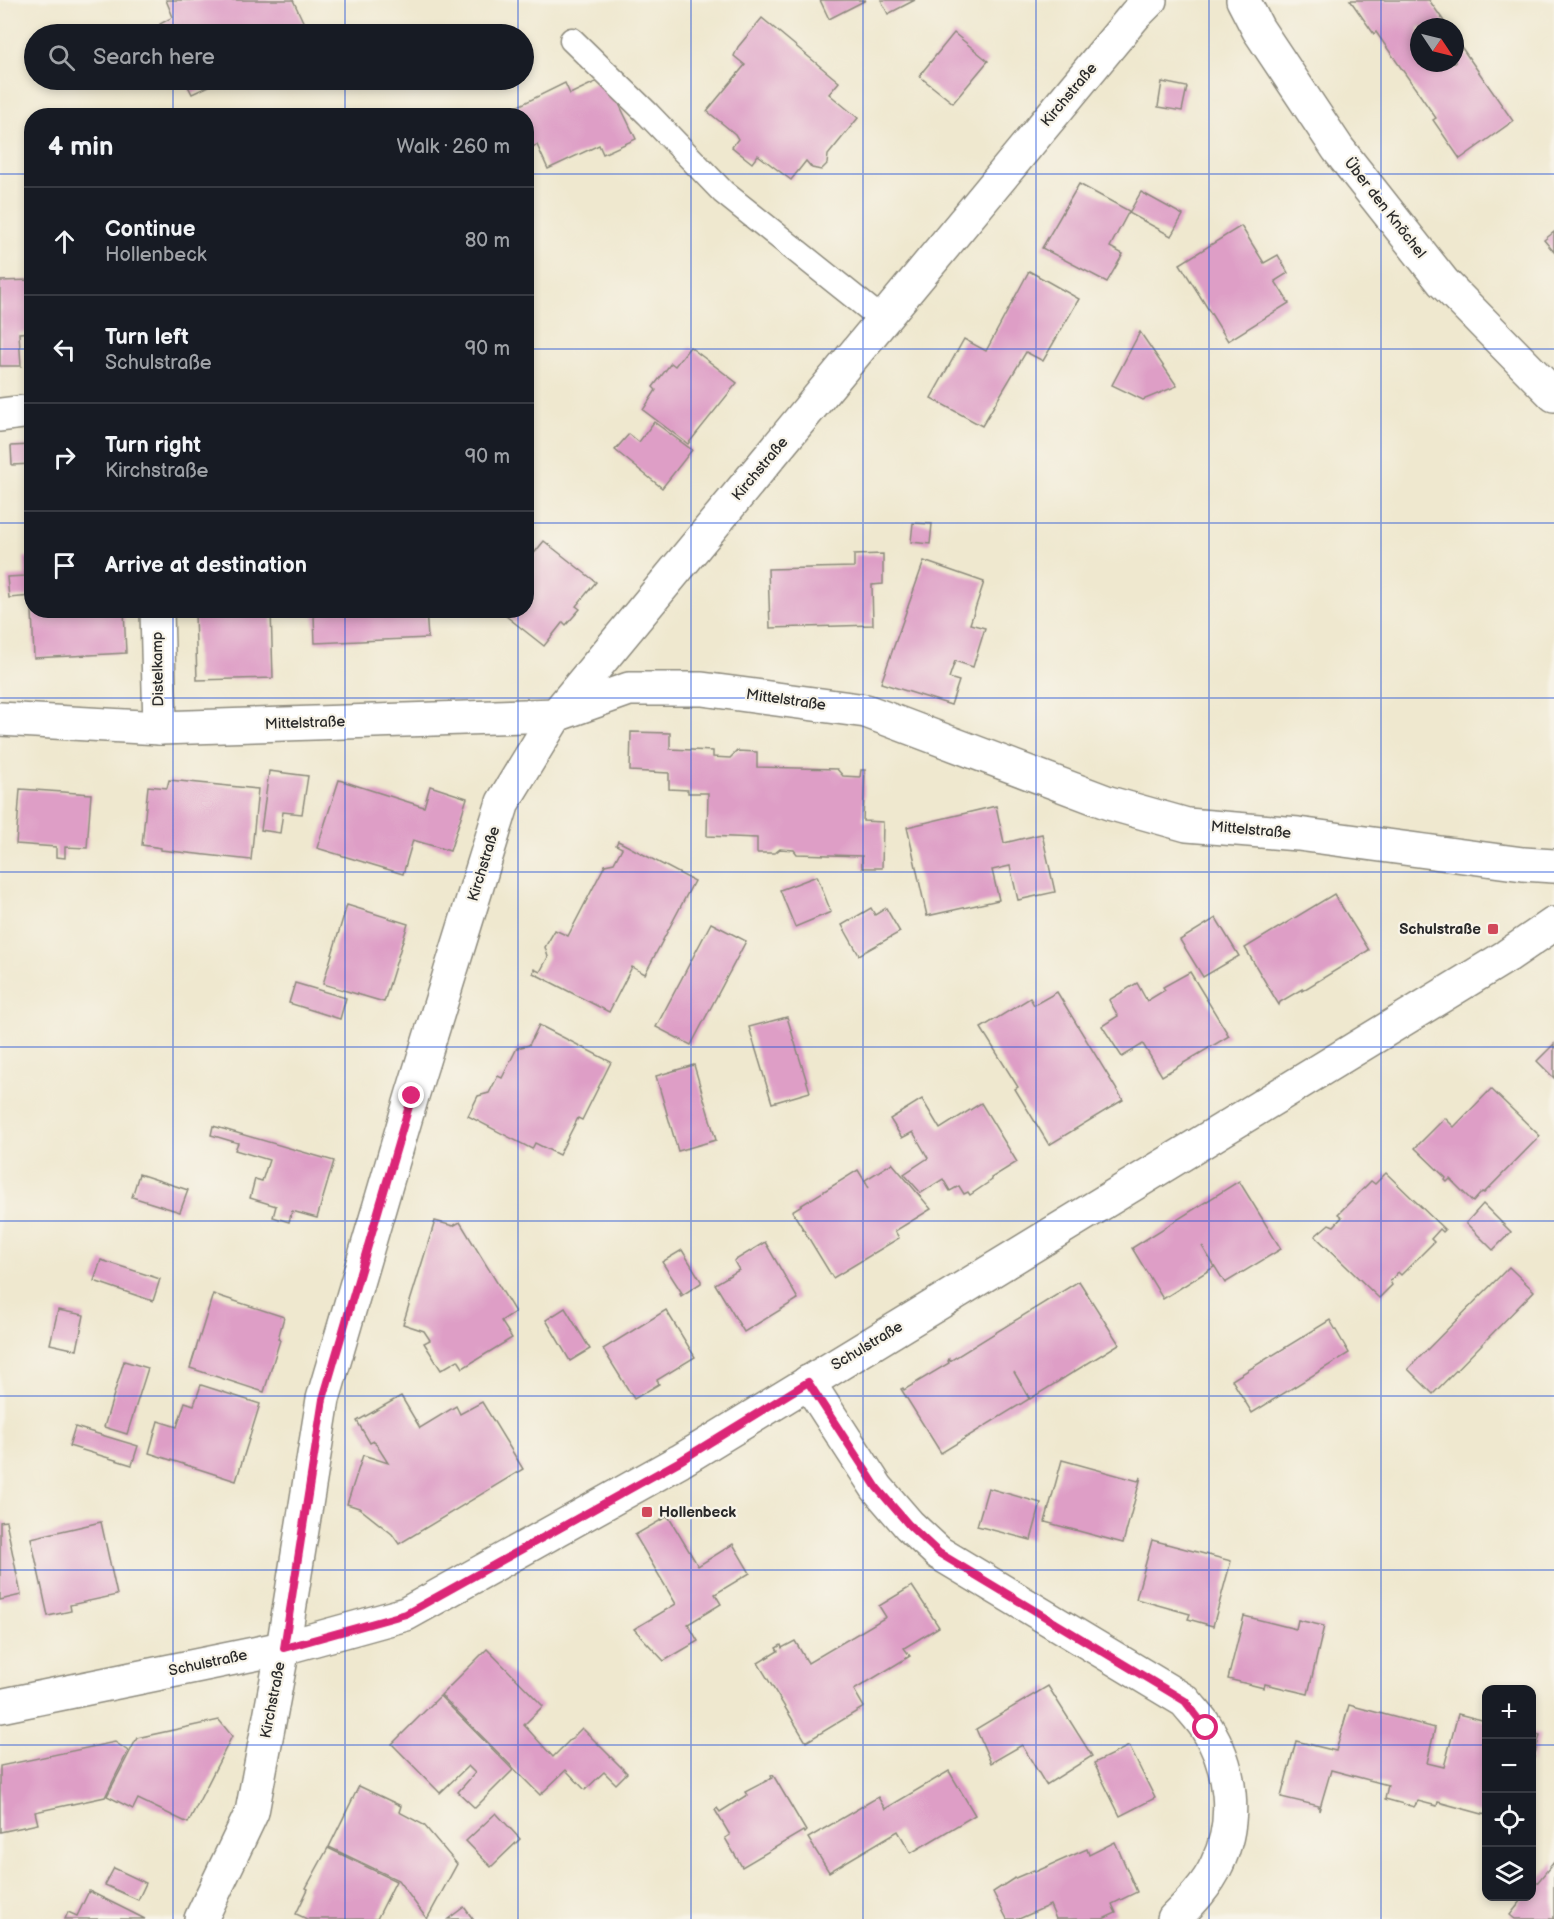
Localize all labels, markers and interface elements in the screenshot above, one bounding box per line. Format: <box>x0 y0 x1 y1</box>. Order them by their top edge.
north arrow <box>1410 18 1464 72</box>
search box <box>24 24 534 90</box>
icon: search <box>45 41 78 74</box>
text: Search here <box>93 44 215 71</box>
street label: Kirchstraße <box>1037 59 1101 131</box>
text: 4 min <box>48 132 113 163</box>
text: Walk · 260 m <box>397 135 510 159</box>
street label: Über den Knöchel <box>1340 154 1430 262</box>
text: Continue <box>105 216 195 243</box>
icon: ahead <box>48 225 81 258</box>
text: 80 m <box>465 229 510 253</box>
text: Hollenbeck <box>105 243 207 267</box>
text: Turn left <box>105 324 189 351</box>
icon: left <box>48 333 81 366</box>
text: 90 m <box>465 337 510 361</box>
text: Schulstraße <box>105 351 212 375</box>
text: Turn right <box>105 432 201 459</box>
street label: Kirchstraße <box>728 433 792 505</box>
icon: right <box>48 441 81 474</box>
text: 90 m <box>465 445 510 469</box>
text: Kirchstraße <box>105 459 208 483</box>
icon: arrive <box>48 549 81 582</box>
text: Arrive at destination <box>105 552 307 579</box>
street label: Distelkamp <box>148 631 168 707</box>
street label: Mittelstraße <box>745 685 827 715</box>
street label: Mittelstraße <box>265 712 346 734</box>
street label: Mittelstraße <box>1210 817 1292 843</box>
street label: Kirchstraße <box>464 824 504 904</box>
place label: Schulstraße <box>1399 920 1481 939</box>
marker: Schulstraße <box>1486 922 1500 936</box>
route end <box>398 1082 424 1108</box>
street label: Schulstraße <box>828 1317 906 1375</box>
place label: Hollenbeck <box>659 1503 736 1522</box>
marker: Hollenbeck <box>640 1505 654 1519</box>
street label: Schulstraße <box>167 1645 249 1681</box>
street label: Kirchstraße <box>256 1660 290 1740</box>
map controls <box>1482 1685 1536 1901</box>
button: + <box>1482 1685 1536 1739</box>
route start <box>1192 1714 1218 1740</box>
button: − <box>1482 1739 1536 1793</box>
button: locate <box>1482 1793 1536 1847</box>
button: layers <box>1482 1847 1536 1901</box>

